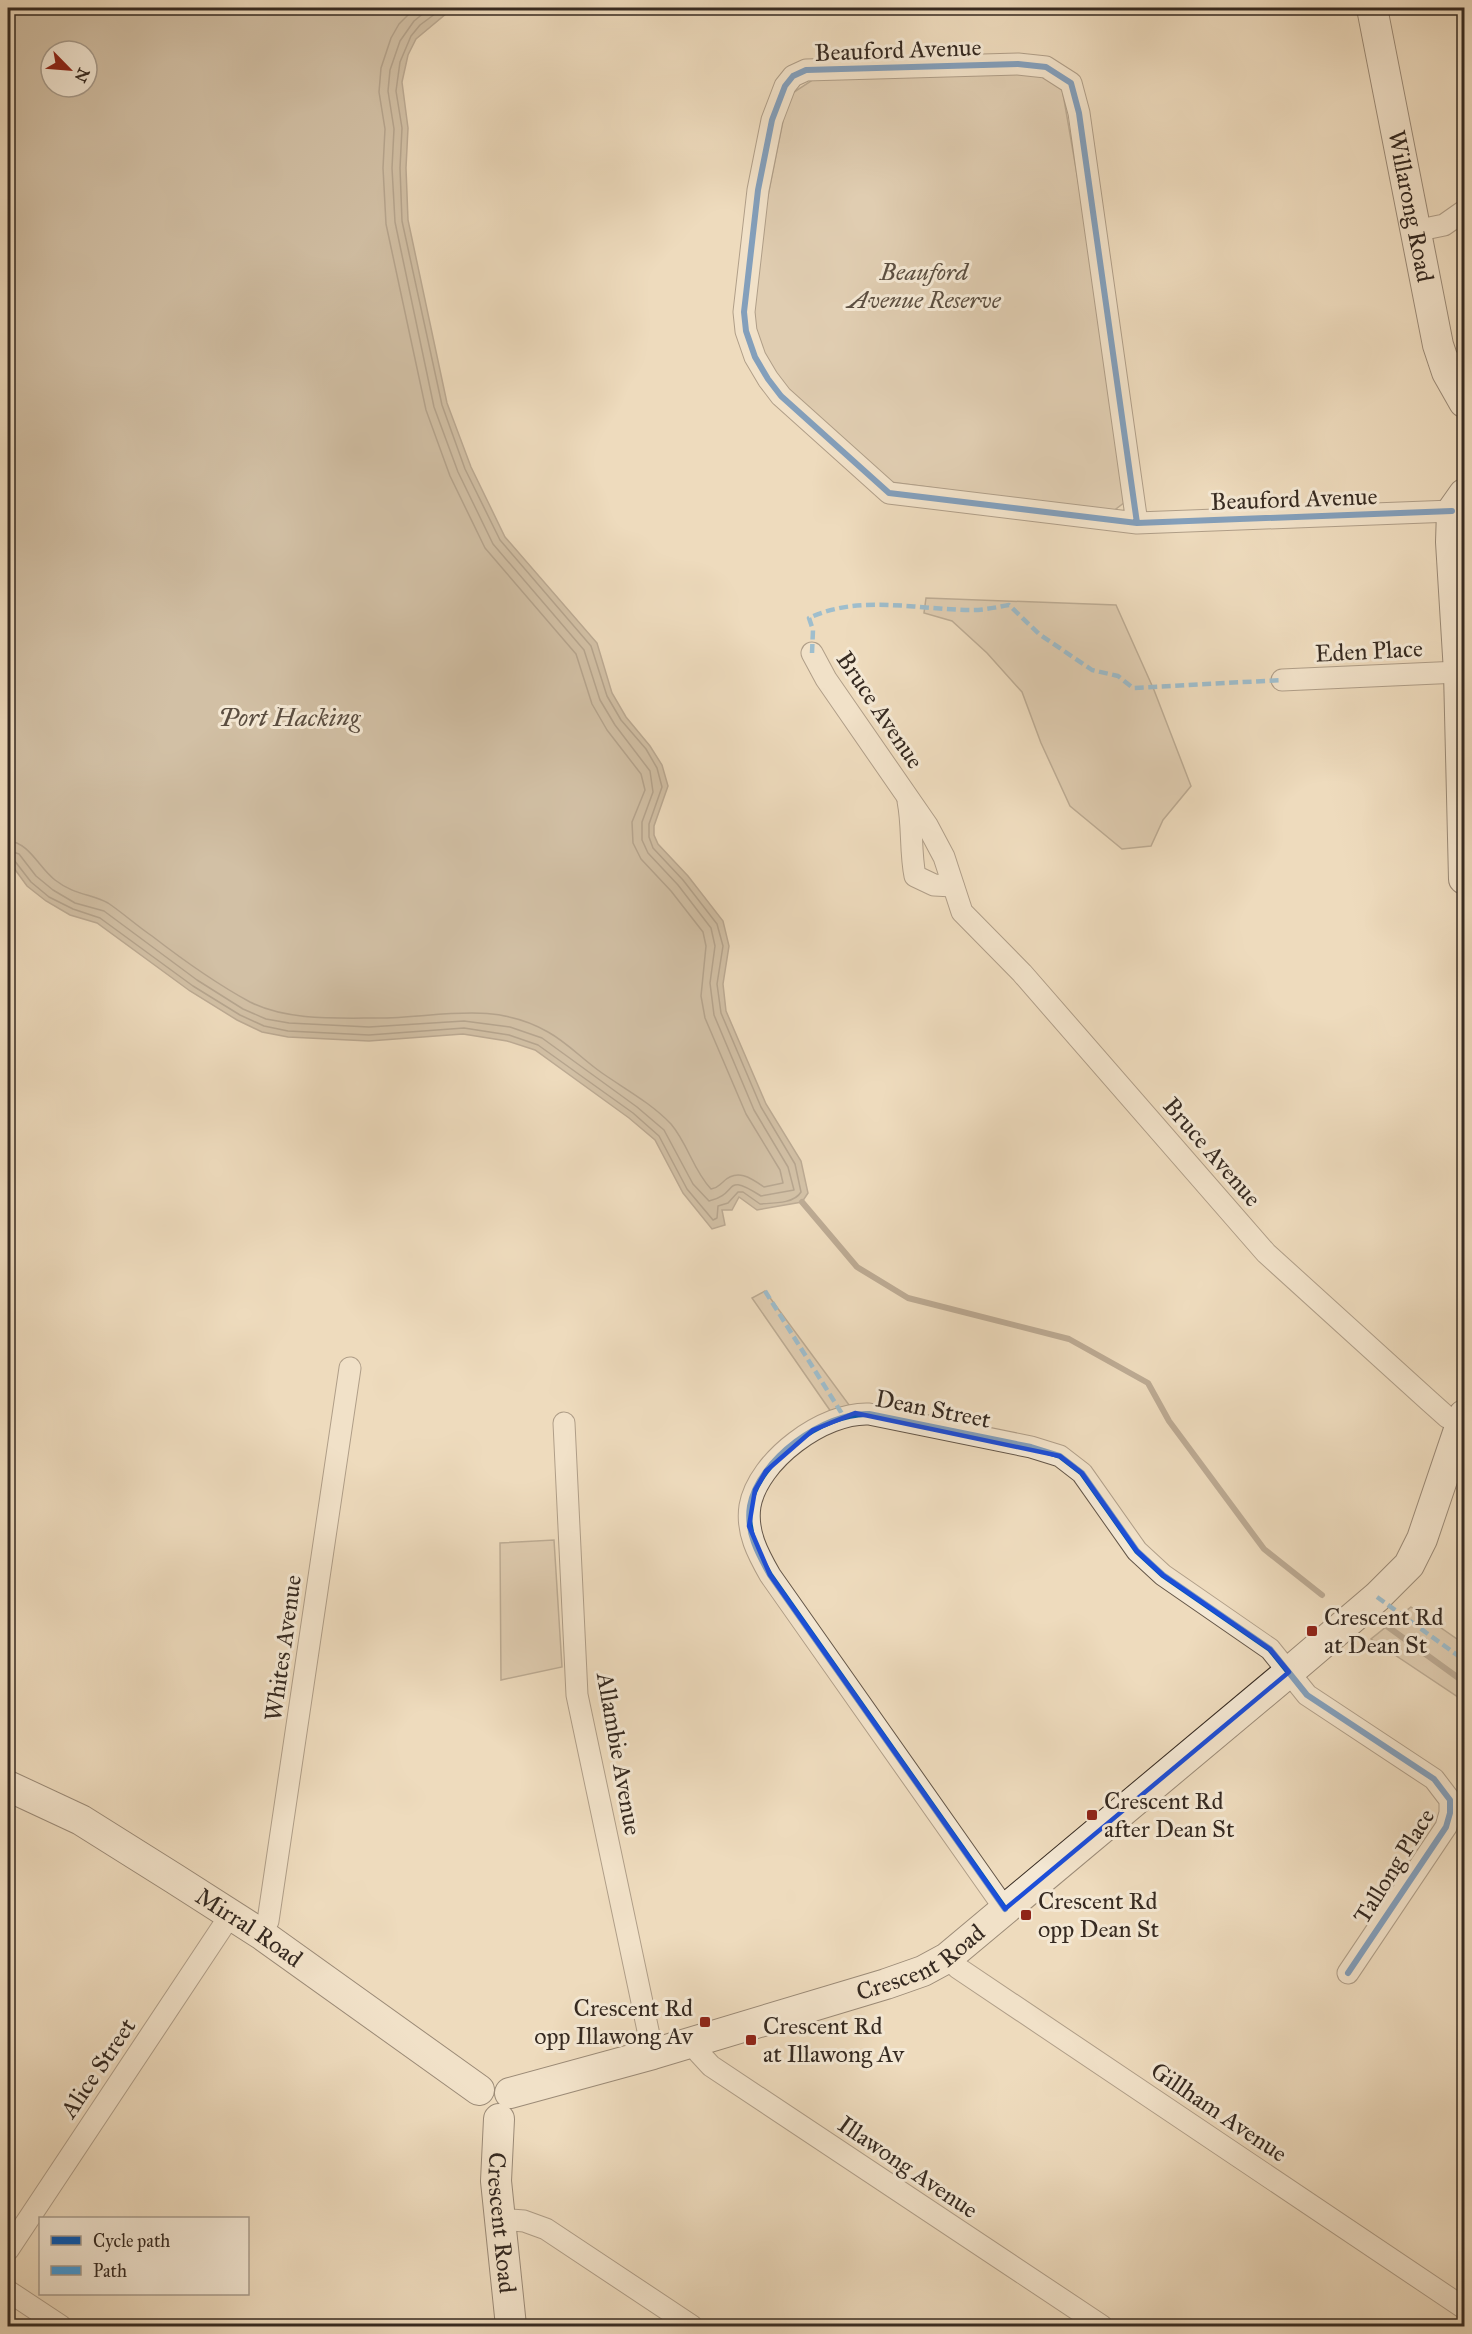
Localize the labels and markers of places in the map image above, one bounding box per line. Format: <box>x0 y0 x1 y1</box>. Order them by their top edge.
place label: Crescent Rd at Dean St <box>1324 1602 1443 1660</box>
marker: Crescent Rd at Dean St <box>1305 1624 1319 1638</box>
place label: Crescent Rd after Dean St <box>1104 1786 1235 1844</box>
marker: Crescent Rd after Dean St <box>1085 1808 1099 1822</box>
place label: Crescent Rd opp Dean St <box>1038 1886 1160 1944</box>
marker: Crescent Rd opp Dean St <box>1019 1908 1033 1922</box>
place label: Crescent Rd opp Illawong Av <box>534 1993 694 2051</box>
place label: Crescent Rd at Illawong Av <box>763 2011 905 2069</box>
marker: Crescent Rd opp Illawong Av <box>698 2015 712 2029</box>
marker: Crescent Rd at Illawong Av <box>744 2033 758 2047</box>

